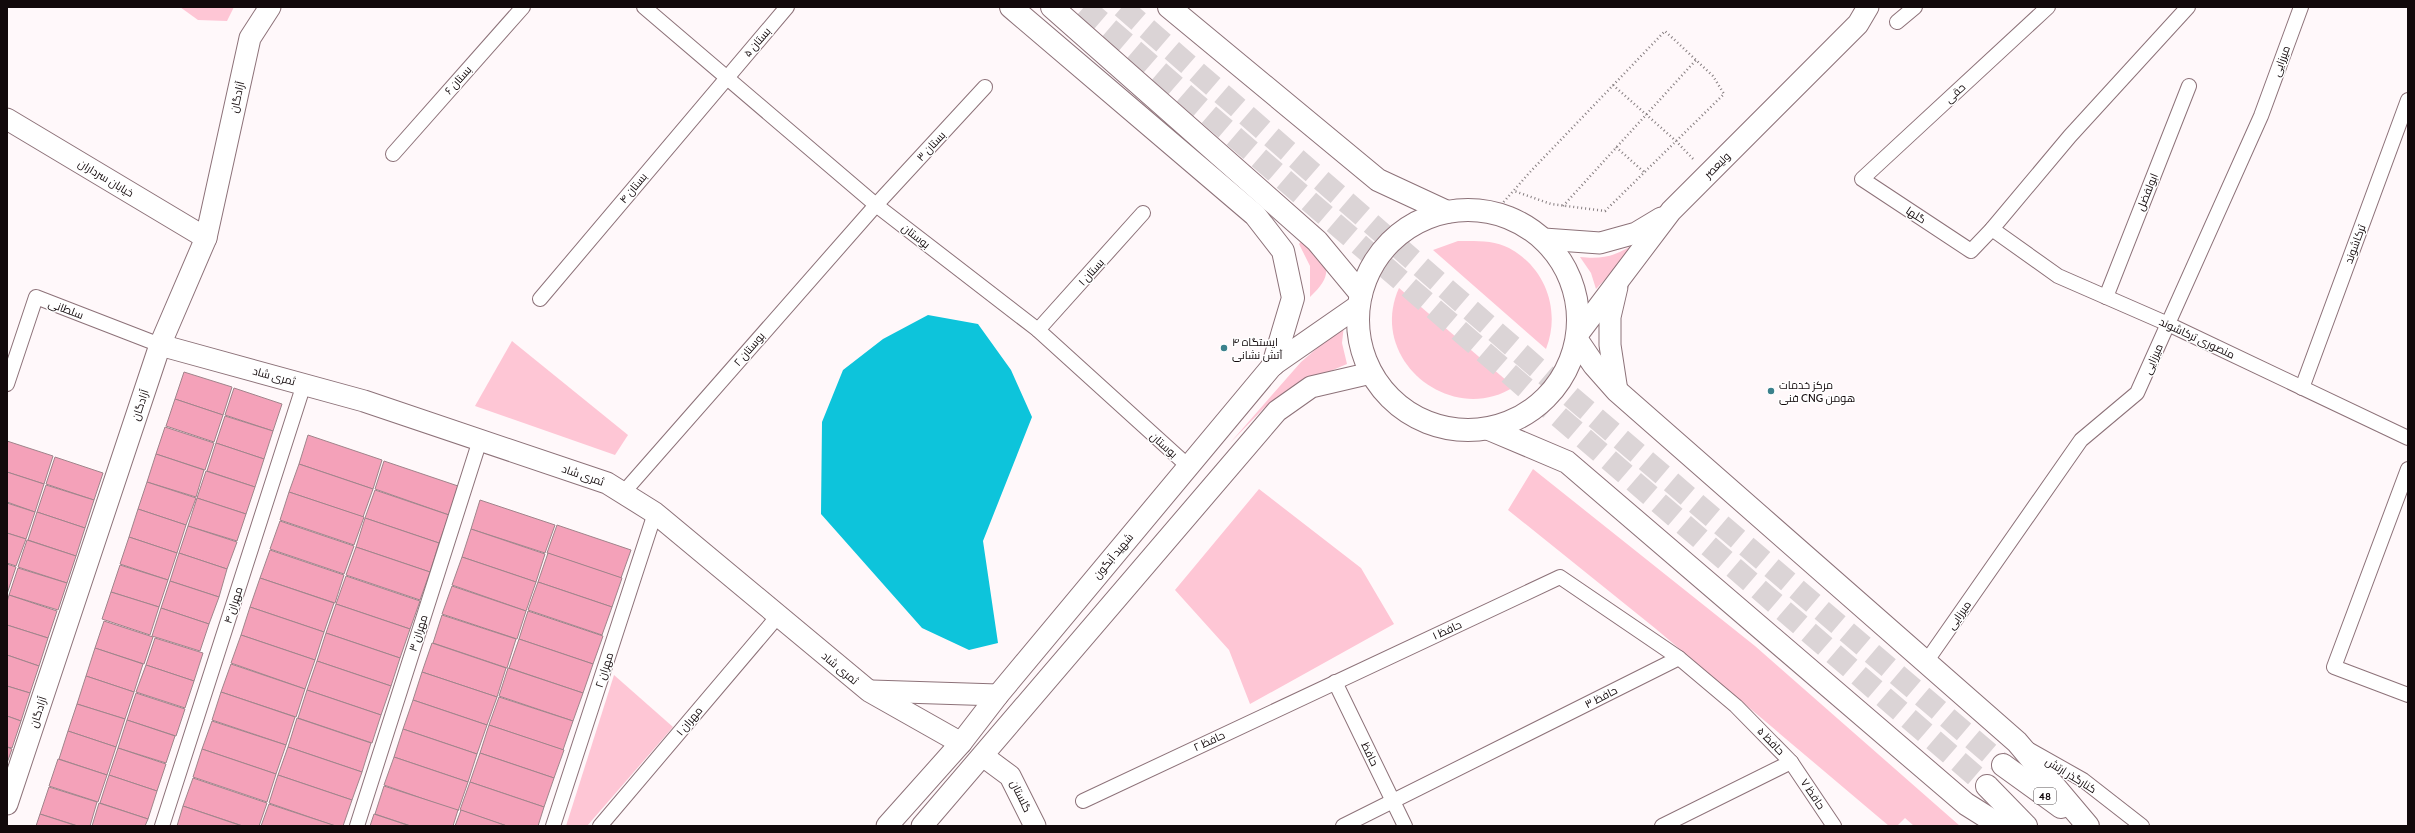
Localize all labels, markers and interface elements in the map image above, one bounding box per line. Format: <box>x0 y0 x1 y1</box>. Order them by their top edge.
street label: بستان ۵ <box>740 24 774 60</box>
street label: میرزایی <box>2269 44 2293 78</box>
street label: بستان ۶ <box>441 63 475 97</box>
street label: آزادگان <box>227 80 247 114</box>
street label: حقی <box>1942 80 1968 106</box>
street label: بستان ۳ <box>914 128 948 164</box>
street label: ولیعصر <box>1700 149 1733 182</box>
street label: خیابان سرداران <box>76 156 136 200</box>
street label: بستان ۴ <box>616 170 650 206</box>
street label: ابولفضل <box>2133 171 2161 213</box>
street label: گلها <box>1903 203 1929 227</box>
street label: بوستان <box>899 221 933 251</box>
street label: ترکاشوند <box>2341 222 2369 265</box>
street label: بستان ۱ <box>1075 255 1107 289</box>
street label: سلطانی <box>46 296 86 322</box>
street label: منصوری ترکاشوند <box>2157 314 2237 362</box>
street label: بوستان ۲ <box>730 329 768 369</box>
place label: ایستگاه ۴ آتش نشانی <box>1232 335 1282 362</box>
street label: میرزایی <box>2140 341 2166 377</box>
marker: ایستگاه ۴ آتش نشانی <box>1219 343 1229 353</box>
street label: ثمری شاد <box>251 364 297 388</box>
place label: مرکز خدمات فنی CNG هومن <box>1779 378 1855 405</box>
marker: مرکز خدمات فنی CNG هومن <box>1766 386 1776 396</box>
street label: آزادگان <box>128 388 152 422</box>
street label: بوستان <box>1147 429 1181 461</box>
street label: ثمری شاد <box>560 461 606 489</box>
street label: شهید آبگون <box>1090 530 1136 582</box>
street label: مهران ۴ <box>221 585 245 625</box>
street label: میرزایی <box>1944 598 1974 632</box>
street label: مهران ۳ <box>405 613 431 653</box>
street label: حافظ ۱ <box>1430 617 1464 643</box>
street label: ثمری شاد <box>819 649 861 687</box>
street label: مهران ۲ <box>592 651 616 689</box>
street label: حافظ ۳ <box>1582 683 1620 711</box>
street label: آزادگان <box>26 695 50 729</box>
street label: ۱ مهران <box>673 704 705 738</box>
street label: حافظ ۵ <box>1754 724 1788 758</box>
street label: حافظ ۲ <box>1191 728 1227 754</box>
street label: حافظ <box>1358 740 1382 768</box>
street label: کنارگذر ارتش <box>2043 754 2099 796</box>
street label: حافظ ۷ <box>1798 776 1828 812</box>
street label: گلستان <box>1007 778 1035 814</box>
road number: 48 <box>2034 788 2056 804</box>

